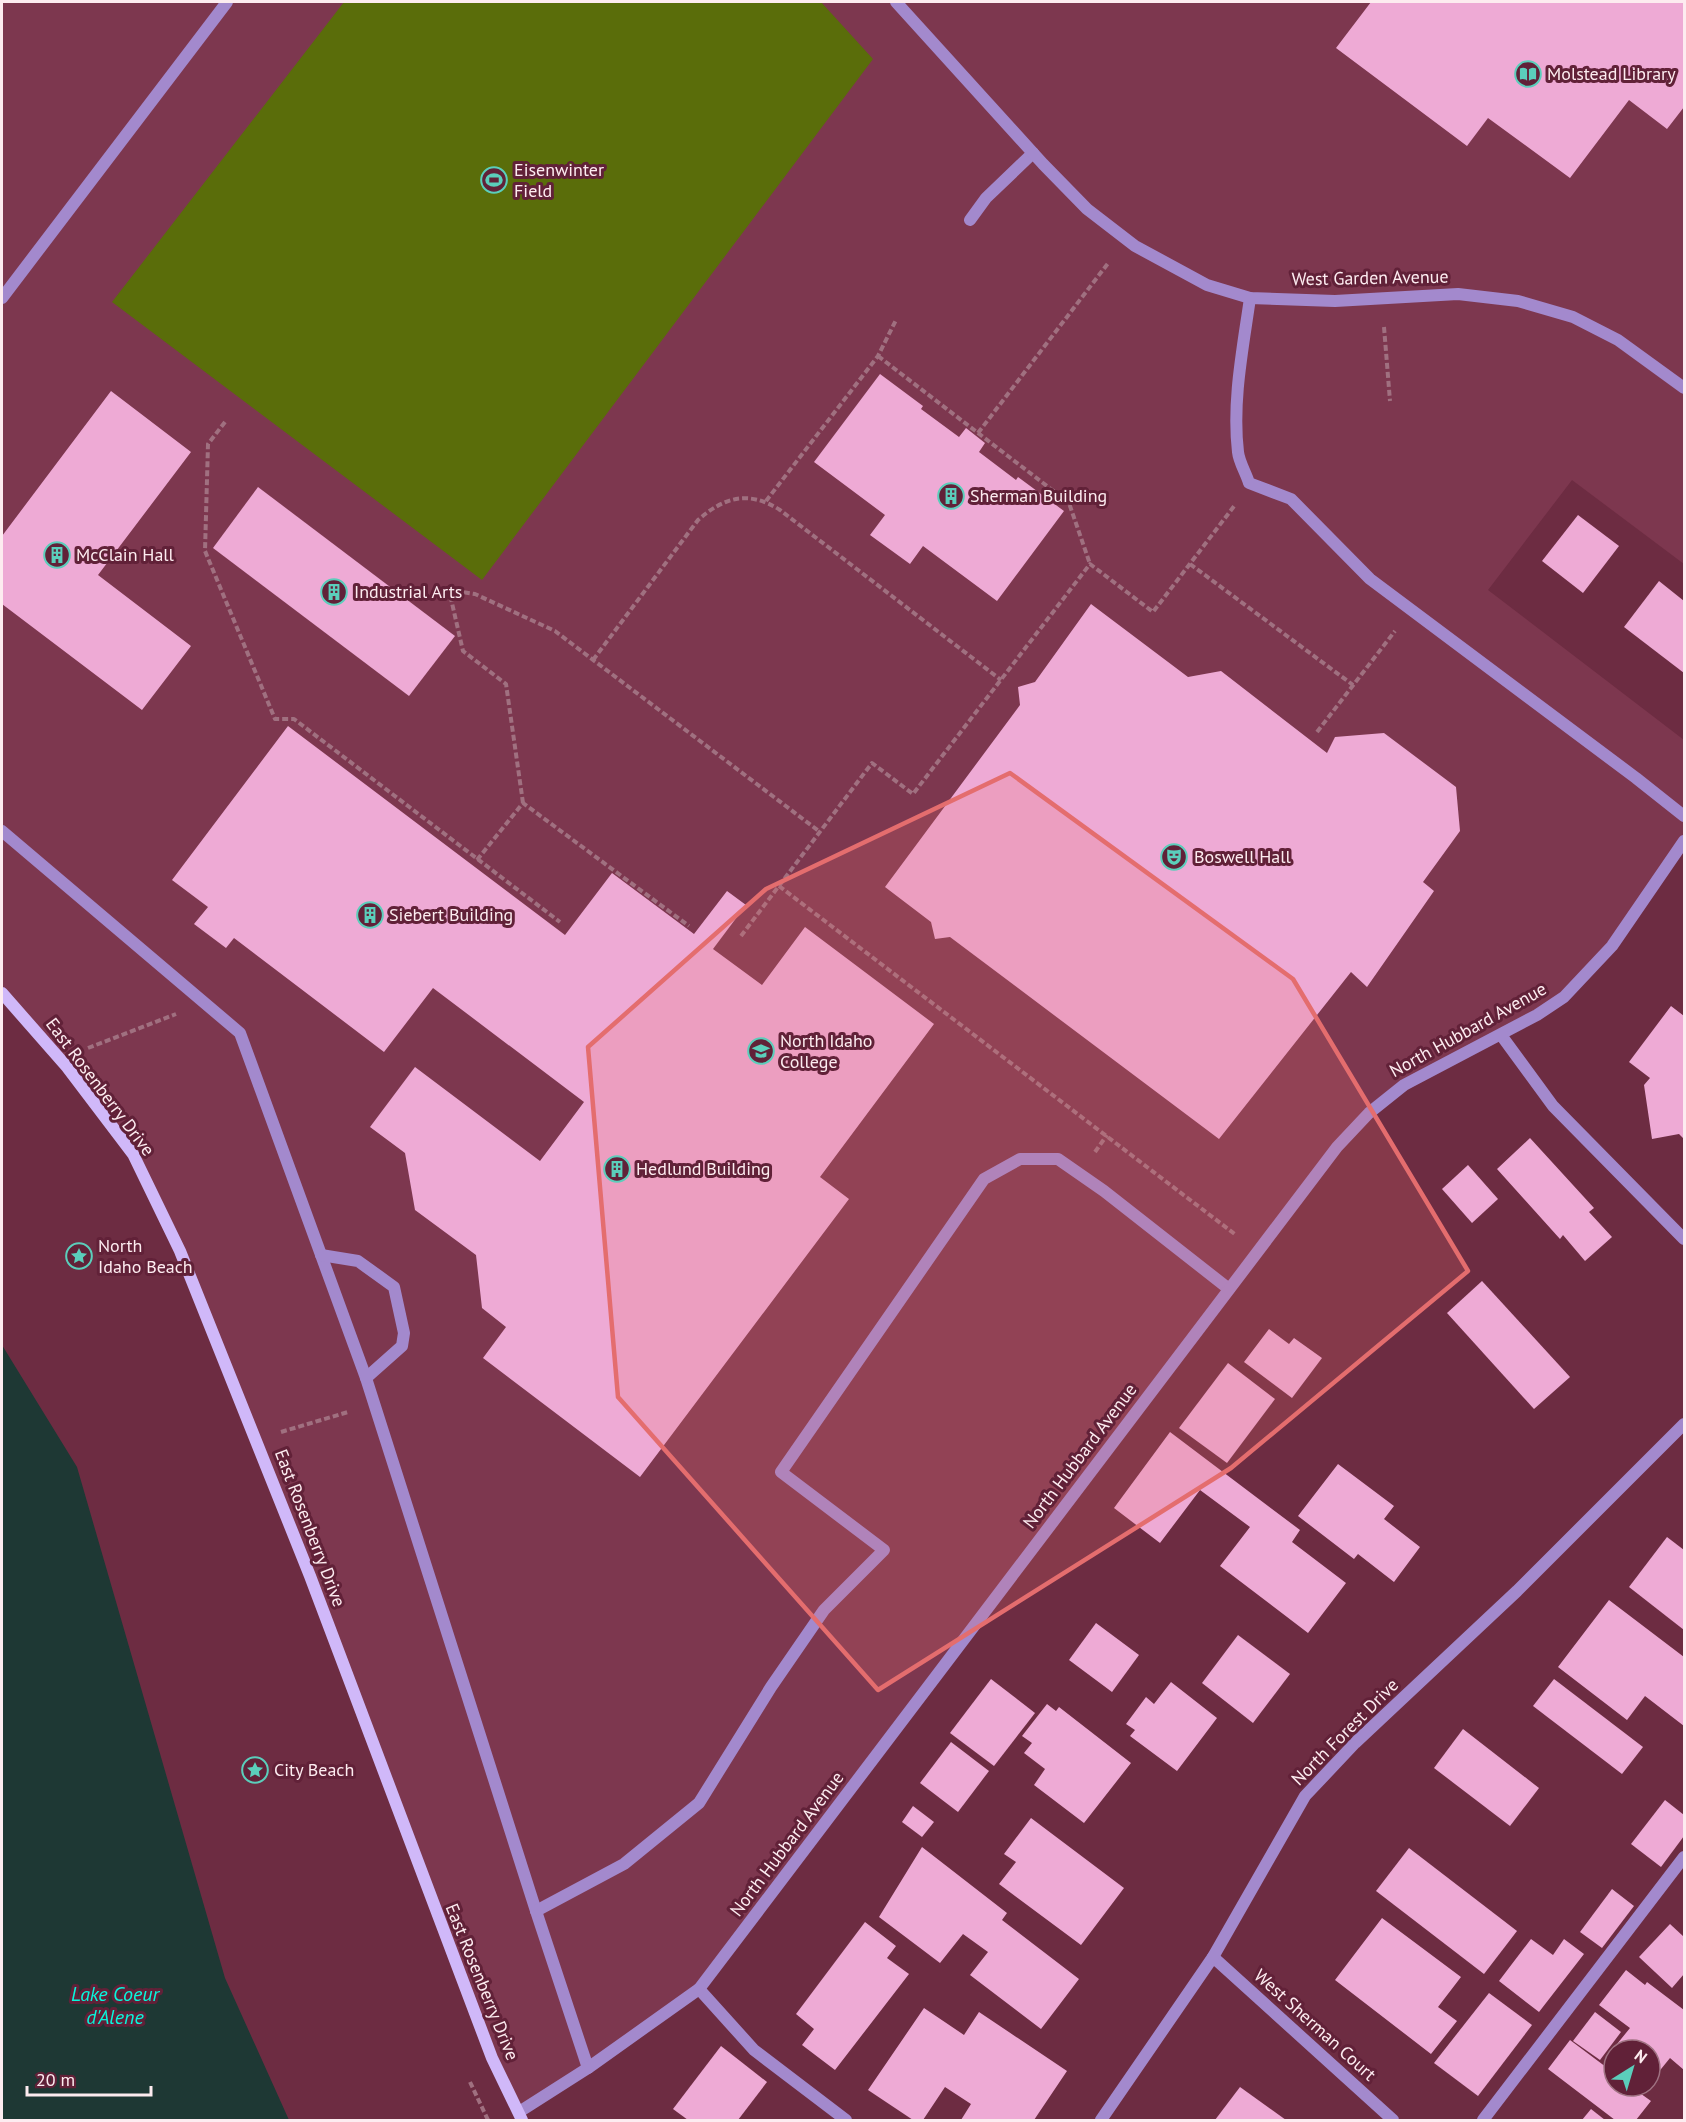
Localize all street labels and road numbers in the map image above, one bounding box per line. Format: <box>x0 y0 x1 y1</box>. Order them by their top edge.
street label: West Garden Avenue <box>1291 265 1449 290</box>
street label: North Hubbard Avenue <box>1385 977 1550 1082</box>
street label: East Rosenberry Drive <box>41 1013 160 1160</box>
street label: North Hubbard Avenue <box>1018 1379 1142 1533</box>
street label: East Rosenberry Drive <box>270 1446 351 1610</box>
street label: North Forest Drive <box>1286 1673 1403 1790</box>
street label: North Hubbard Avenue <box>725 1767 849 1921</box>
street label: East Rosenberry Drive <box>440 1900 524 2064</box>
street label: West Sherman Court <box>1250 1964 1381 2086</box>

